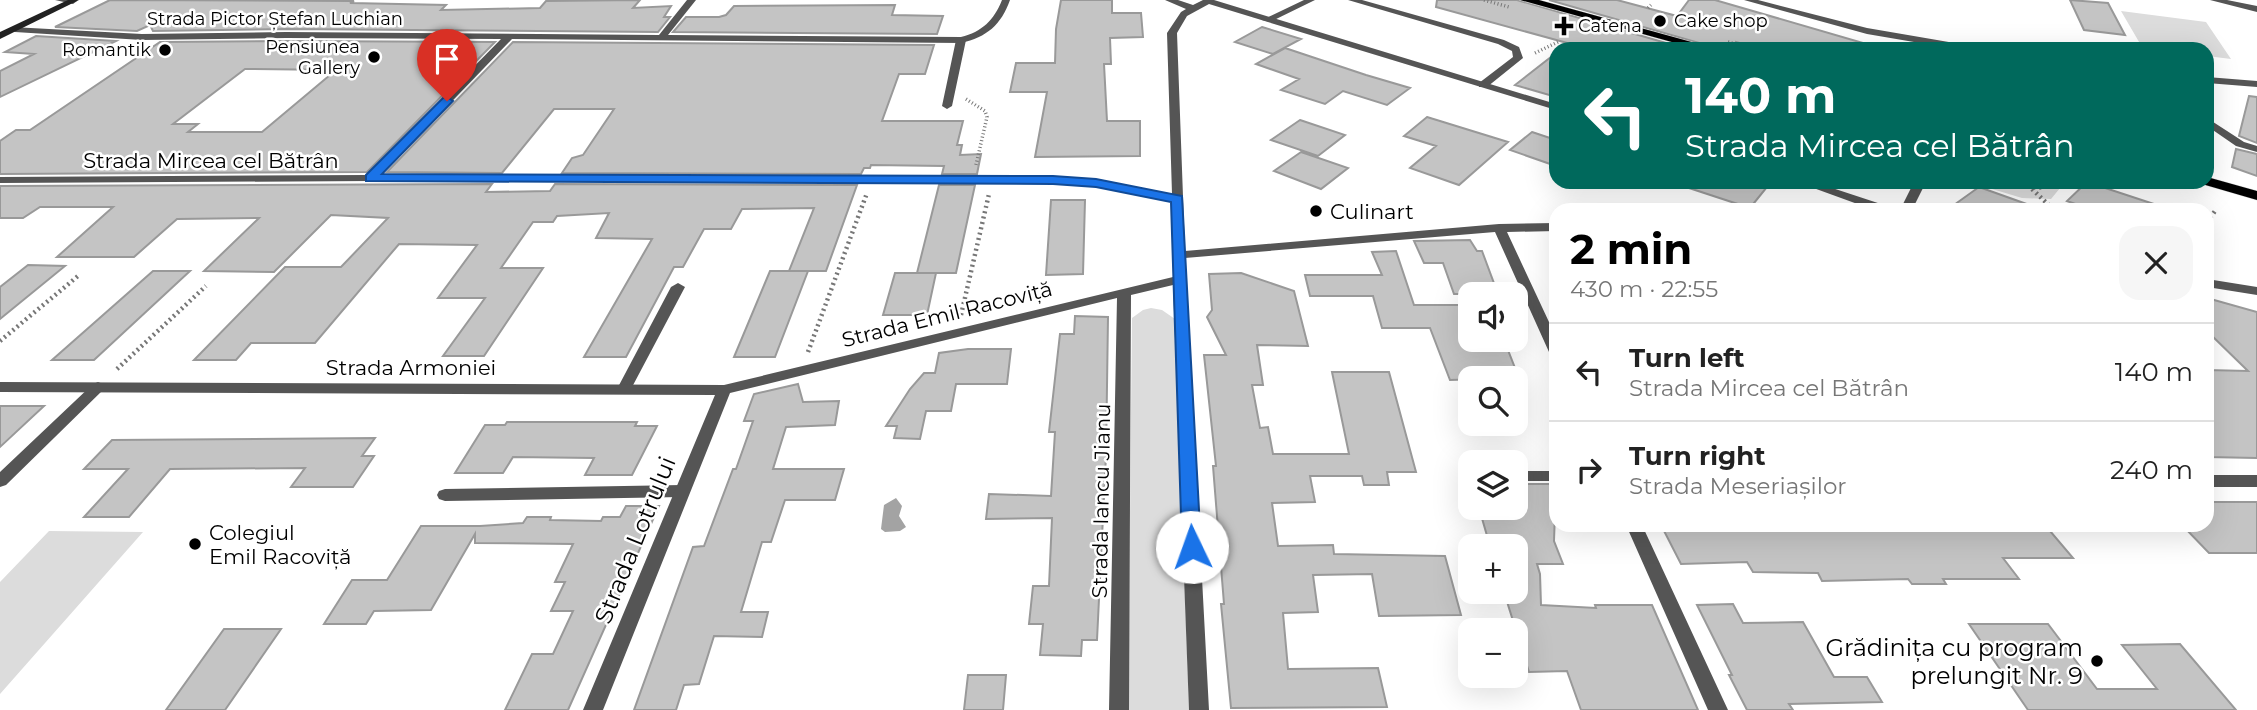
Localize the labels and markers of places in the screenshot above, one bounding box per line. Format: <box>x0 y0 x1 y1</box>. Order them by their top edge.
place label: Cake shop <box>1674 10 1768 32</box>
marker: Cake shop <box>1652 13 1668 29</box>
place label: Catena <box>1578 15 1642 37</box>
marker: Catena <box>1556 18 1572 34</box>
pin <box>417 29 477 101</box>
place label: Pensiunea Gallery <box>265 36 360 79</box>
place label: Romantik <box>62 39 151 61</box>
marker: Romantik <box>157 42 173 58</box>
marker: Pensiunea Gallery <box>366 49 382 65</box>
place label: Culinart <box>1330 199 1414 224</box>
marker: Culinart <box>1308 203 1324 219</box>
place label: Colegiul Emil Racoviță <box>209 520 351 570</box>
marker: Colegiul Emil Racoviță <box>187 536 203 552</box>
place label: Grădinița cu program prelungit Nr. 9 <box>1825 633 2083 690</box>
marker: Grădinița cu program prelungit Nr. 9 <box>2089 653 2105 669</box>

